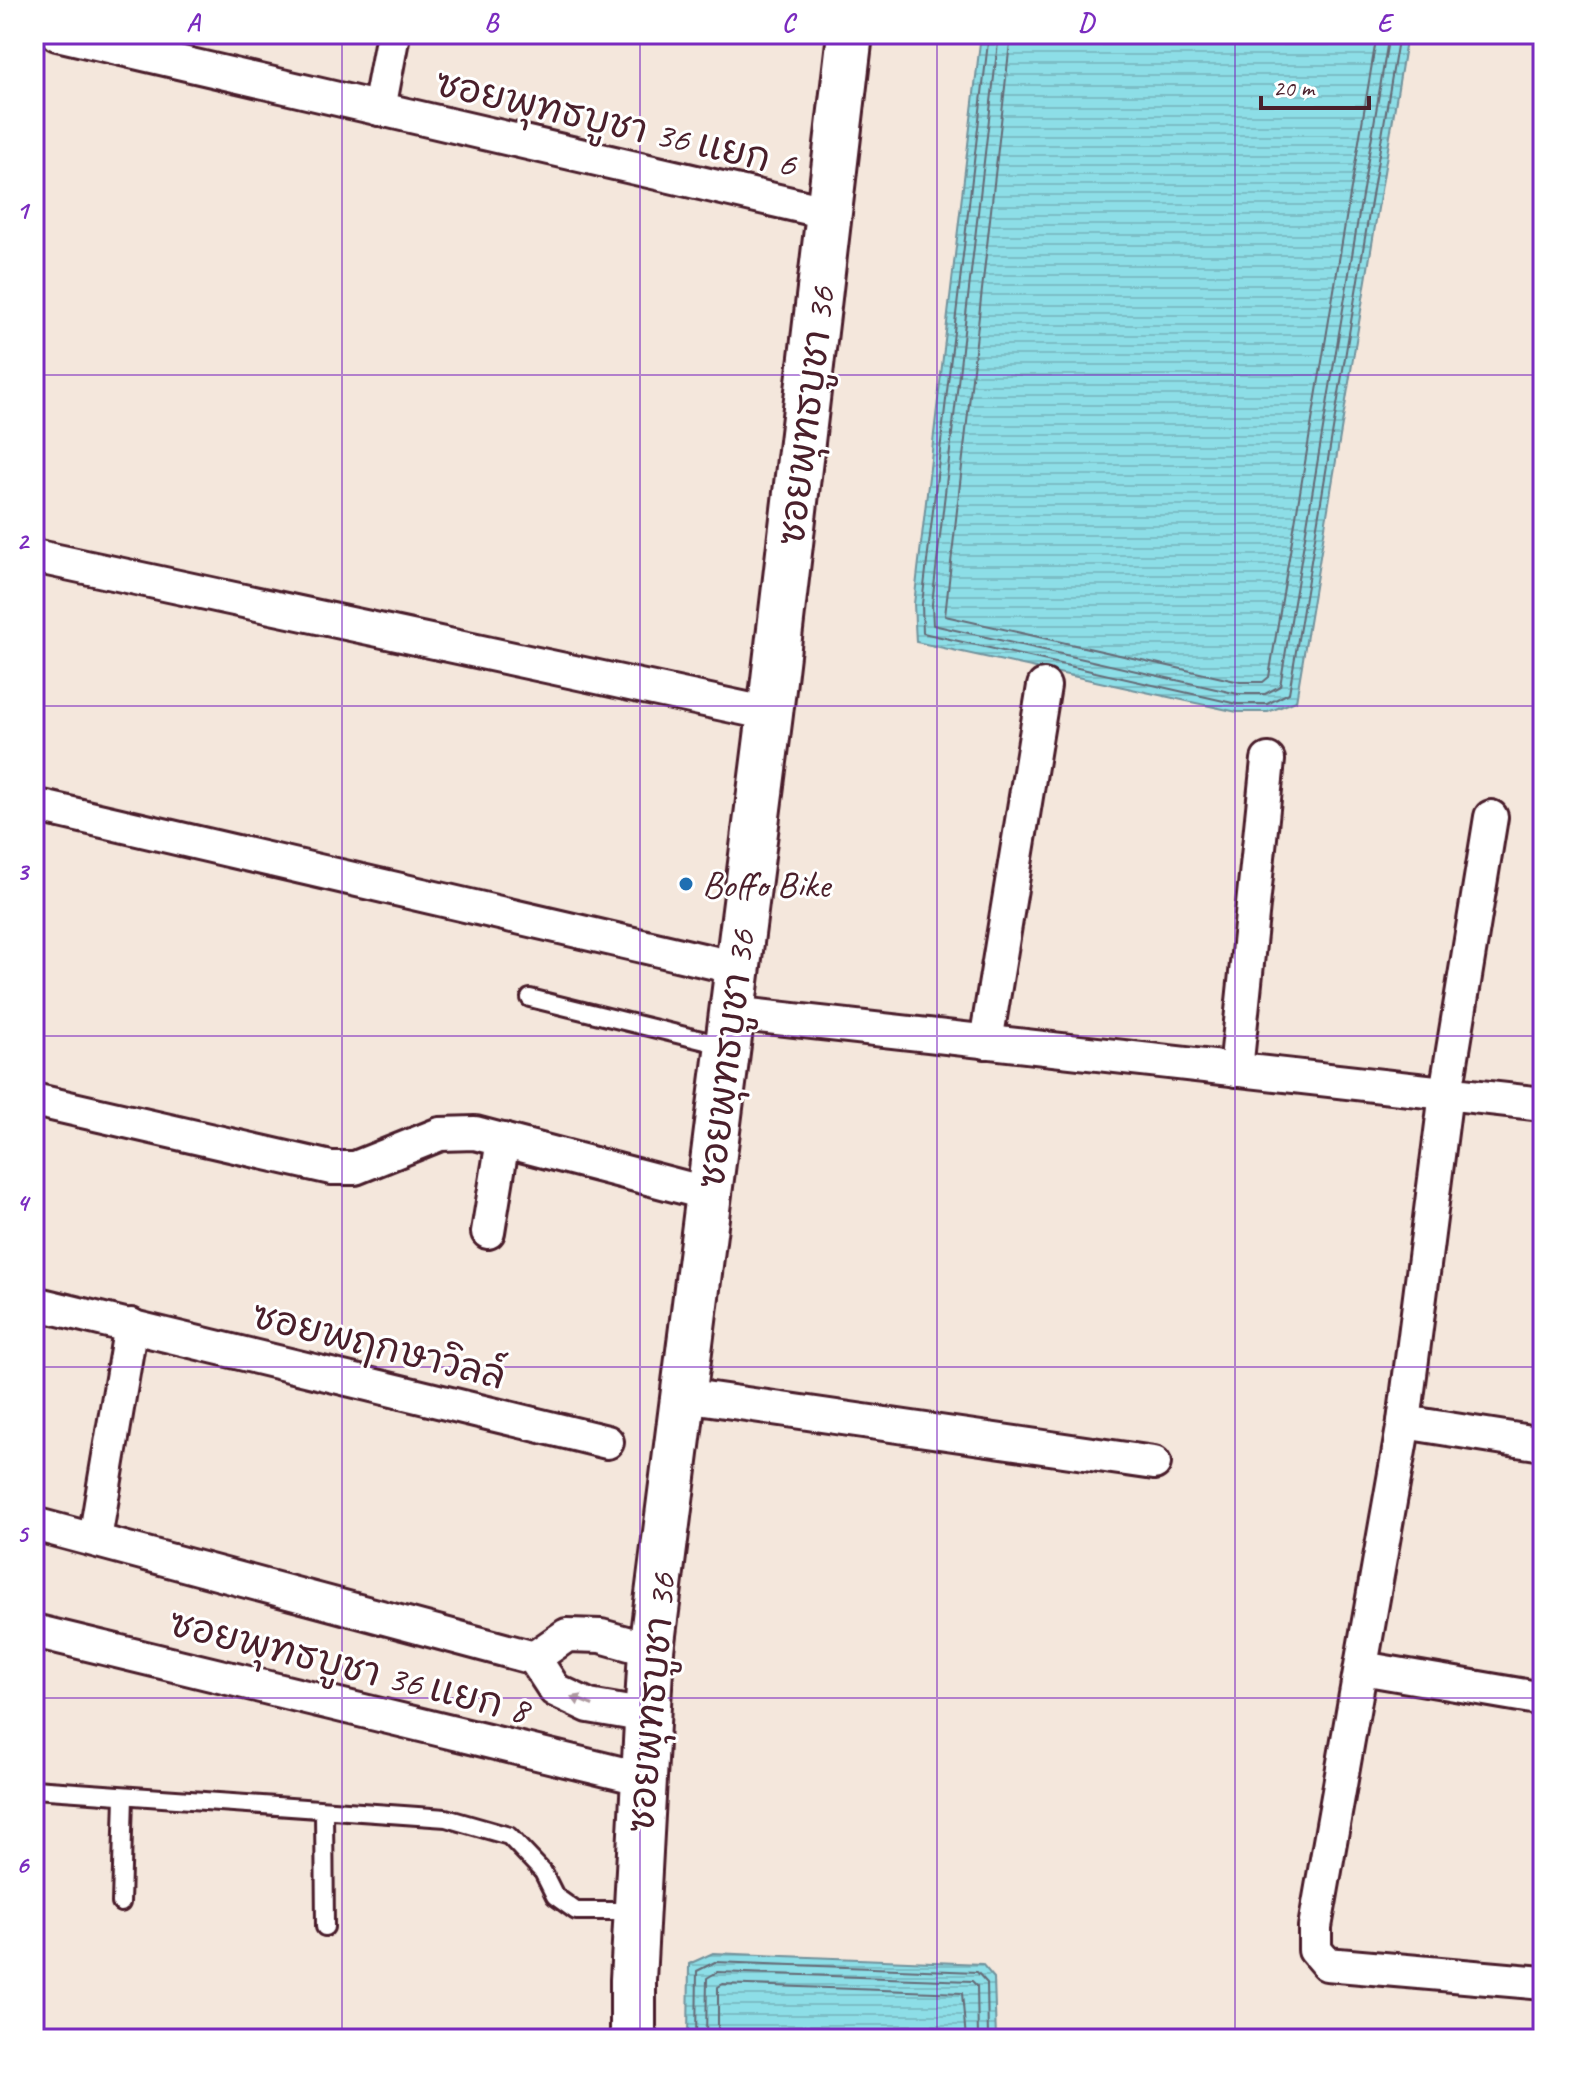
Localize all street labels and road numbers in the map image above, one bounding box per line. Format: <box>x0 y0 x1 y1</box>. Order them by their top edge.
street label: ซอยพุทธบูชา 36 แยก 6 <box>430 59 803 192</box>
street label: ซอยพุทธบูชา 36 <box>767 282 850 548</box>
street label: ซอยพุทธบูชา 36 <box>687 925 770 1191</box>
street label: ซอยพฤกษาวิลล์ <box>247 1290 511 1401</box>
street label: ซอยพุทธบูชา 36 <box>617 1570 690 1835</box>
street label: ซอยพุทธบูชา 36 แยก 8 <box>163 1599 537 1739</box>

